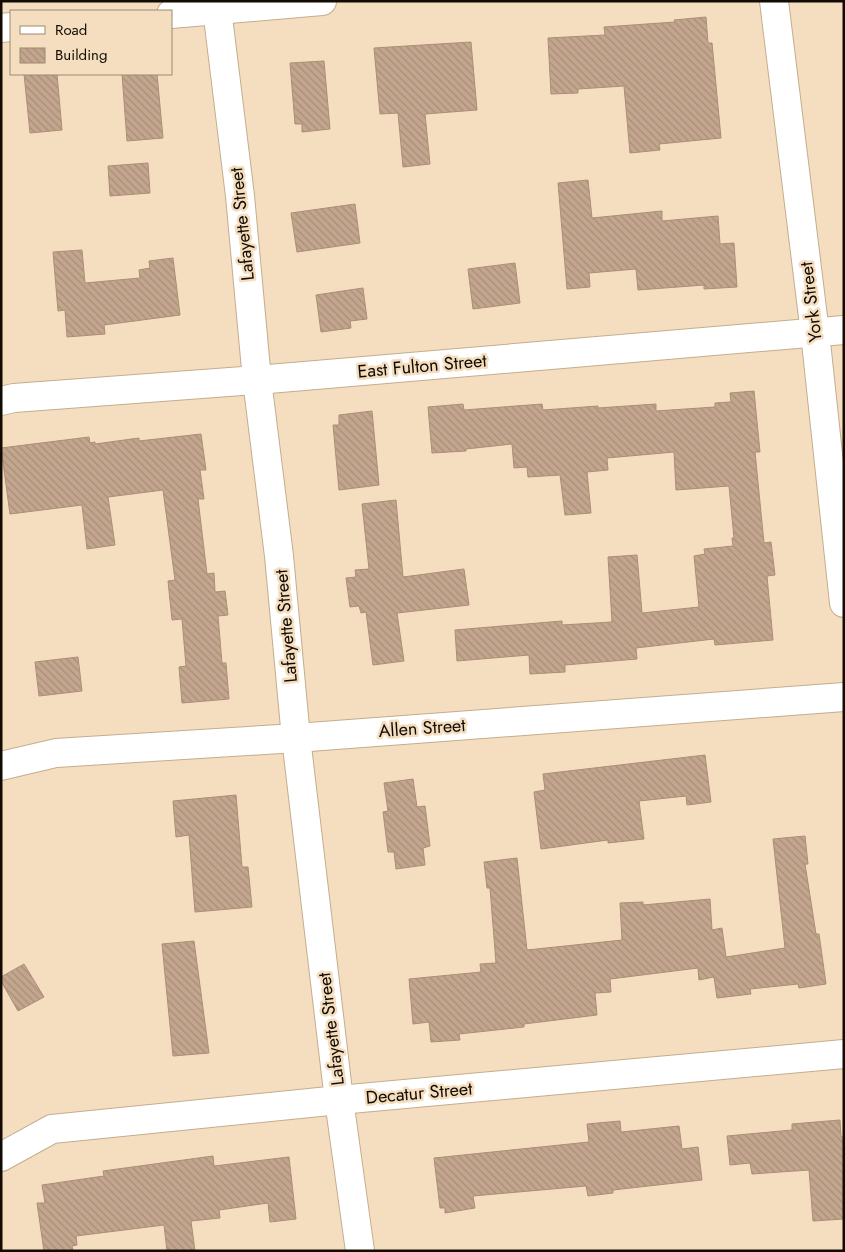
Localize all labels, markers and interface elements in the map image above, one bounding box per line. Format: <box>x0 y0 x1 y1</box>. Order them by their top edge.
legend <box>10 10 172 75</box>
text: Road <box>55 19 87 41</box>
text: Building <box>55 44 107 66</box>
street label: Lafayette Street <box>223 165 261 282</box>
street label: York Street <box>793 260 829 344</box>
street label: East Fulton Street <box>356 347 488 385</box>
street label: Lafayette Street <box>268 568 304 684</box>
street label: Allen Street <box>378 712 467 744</box>
street label: Lafayette Street <box>311 970 351 1087</box>
street label: Decatur Street <box>365 1075 474 1111</box>

